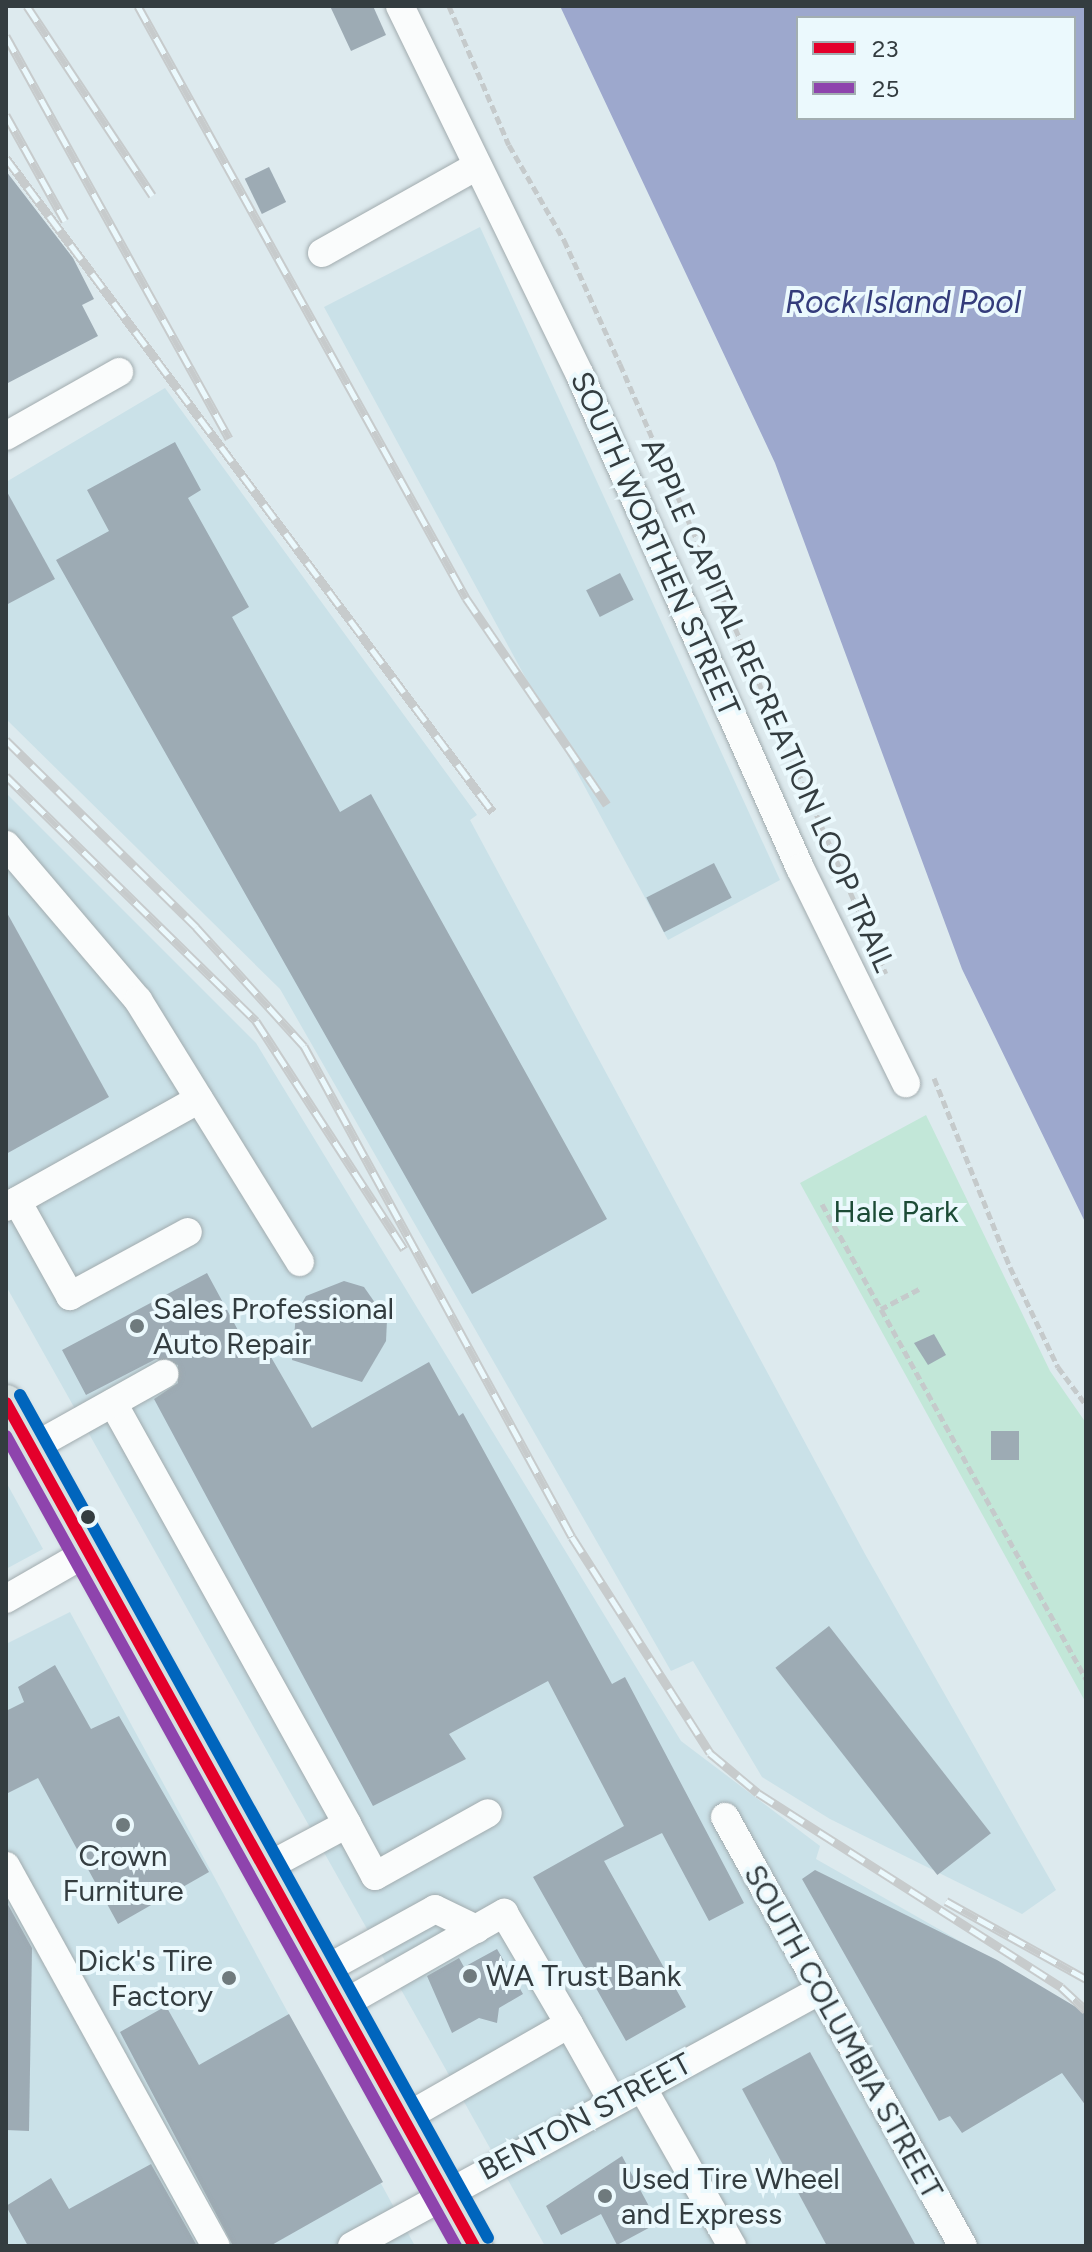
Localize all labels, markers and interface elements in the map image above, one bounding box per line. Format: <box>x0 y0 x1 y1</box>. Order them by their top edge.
legend <box>796 16 1076 120</box>
text: 23 <box>872 34 898 63</box>
text: 25 <box>872 74 899 103</box>
water label: Rock Island Pool <box>785 283 1021 321</box>
street label: SOUTH WORTHEN STREET <box>563 366 747 722</box>
street label: APPLE CAPITAL RECREATION LOOP TRAIL <box>634 433 902 977</box>
park label: Hale Park <box>833 1194 959 1230</box>
place label: Sales Professional Auto Repair <box>153 1291 394 1362</box>
marker: Sales Professional Auto Repair <box>128 1317 146 1335</box>
unlabelled marker <box>80 1509 96 1525</box>
marker: Crown Furniture <box>114 1816 132 1834</box>
place label: Crown Furniture <box>62 1838 184 1908</box>
street label: SOUTH COLUMBIA STREET <box>736 1859 950 2205</box>
place label: Dick's Tire Factory <box>77 1943 213 2014</box>
place label: WA Trust Bank <box>486 1958 681 1994</box>
marker: WA Trust Bank <box>461 1967 479 1985</box>
marker: Dick's Tire Factory <box>220 1969 238 1987</box>
street label: BENTON STREET <box>473 2046 697 2188</box>
place label: Used Tire Wheel and Express <box>621 2161 840 2232</box>
marker: Used Tire Wheel and Express <box>596 2187 614 2205</box>

